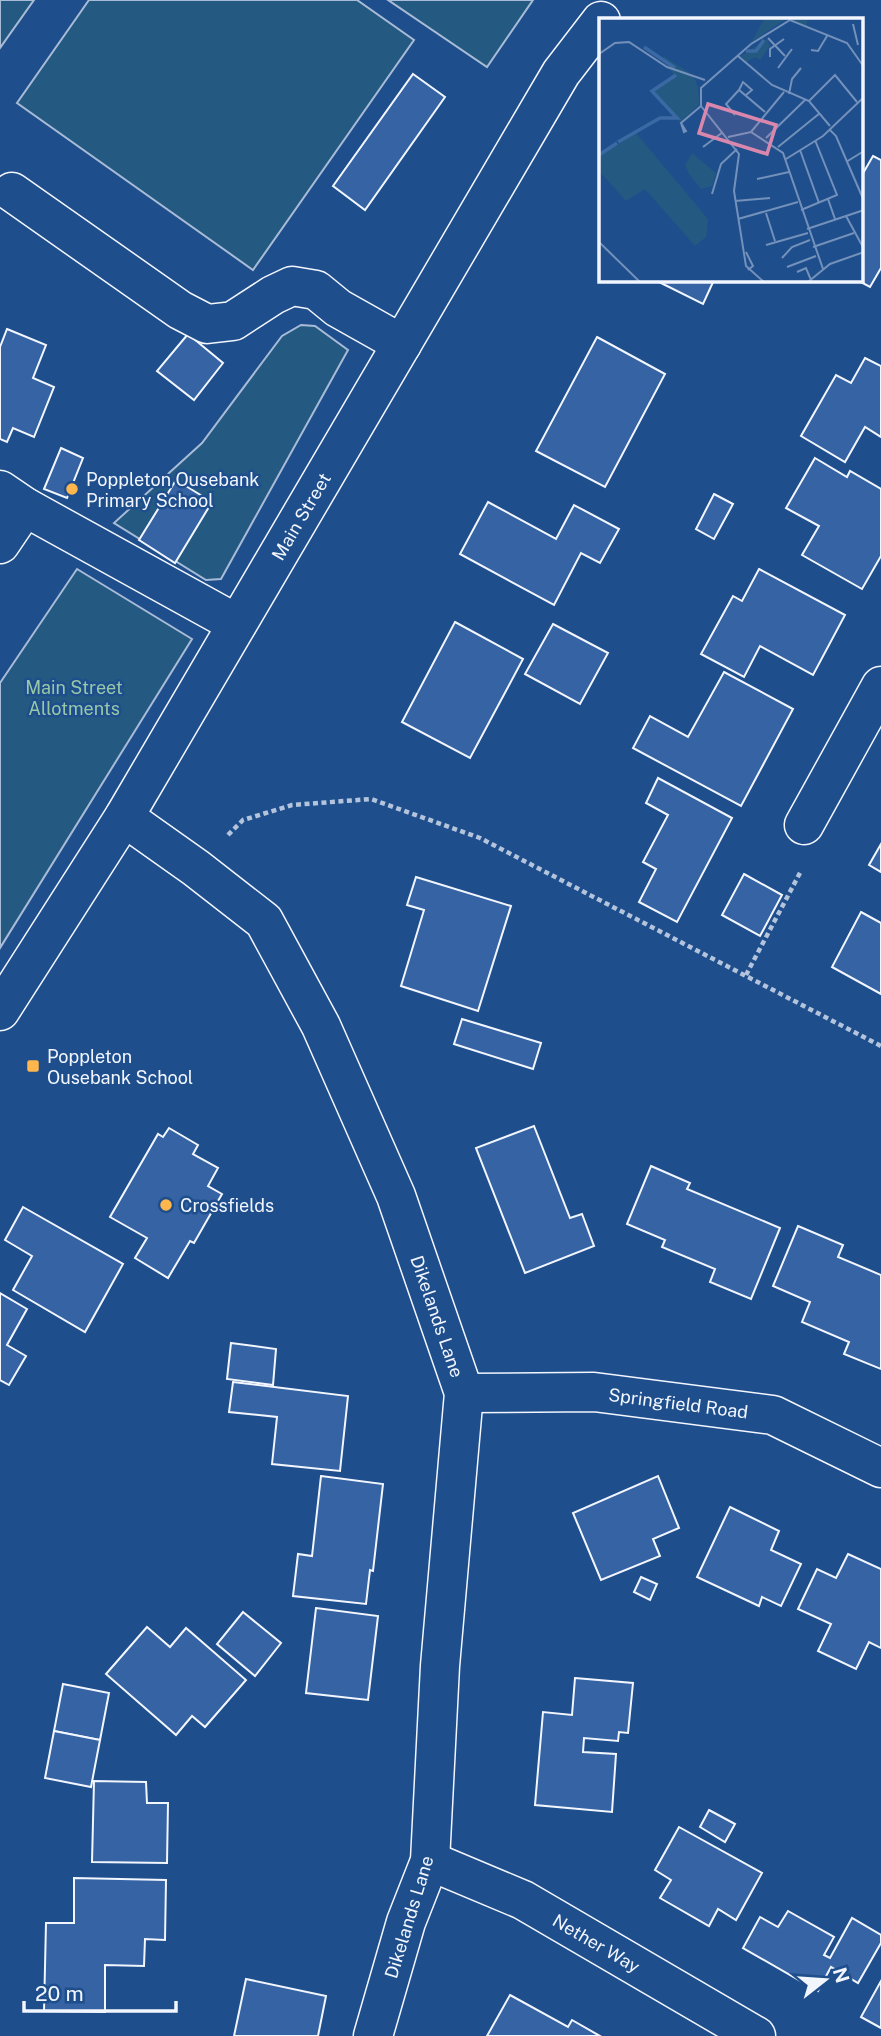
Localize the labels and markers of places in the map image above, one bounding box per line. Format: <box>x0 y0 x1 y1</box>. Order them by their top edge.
place label: Poppleton Ousebank Primary School <box>86 469 259 511</box>
marker: Poppleton Ousebank Primary School <box>64 481 80 497</box>
place label: Poppleton Ousebank School <box>47 1046 193 1088</box>
marker: Poppleton Ousebank School <box>25 1058 41 1074</box>
place label: Crossfields <box>180 1195 274 1216</box>
marker: Crossfields <box>158 1197 174 1213</box>

